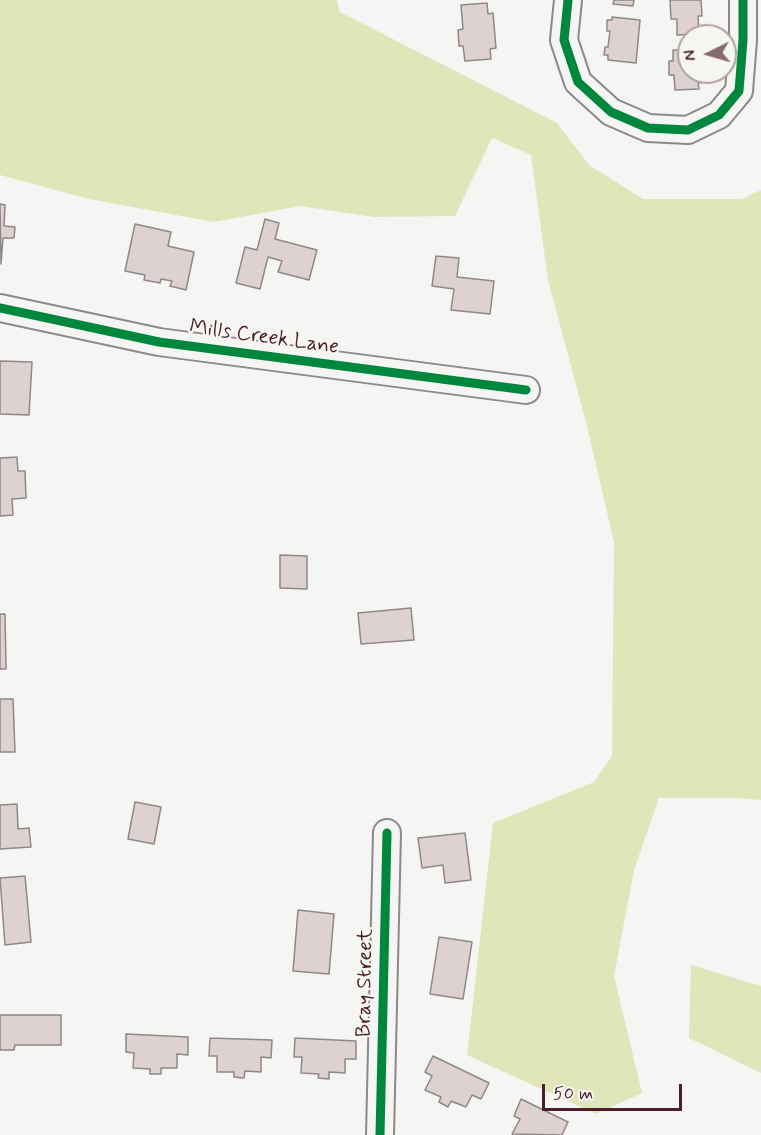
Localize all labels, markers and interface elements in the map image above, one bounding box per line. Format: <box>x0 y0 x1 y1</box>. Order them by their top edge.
north arrow <box>677 24 737 84</box>
text: N <box>680 49 701 62</box>
street label: Mills Creek Lane <box>188 315 340 361</box>
street label: Bray Street <box>352 929 380 1037</box>
scale bar <box>545 1072 684 1110</box>
text: 50 m <box>553 1082 593 1106</box>

